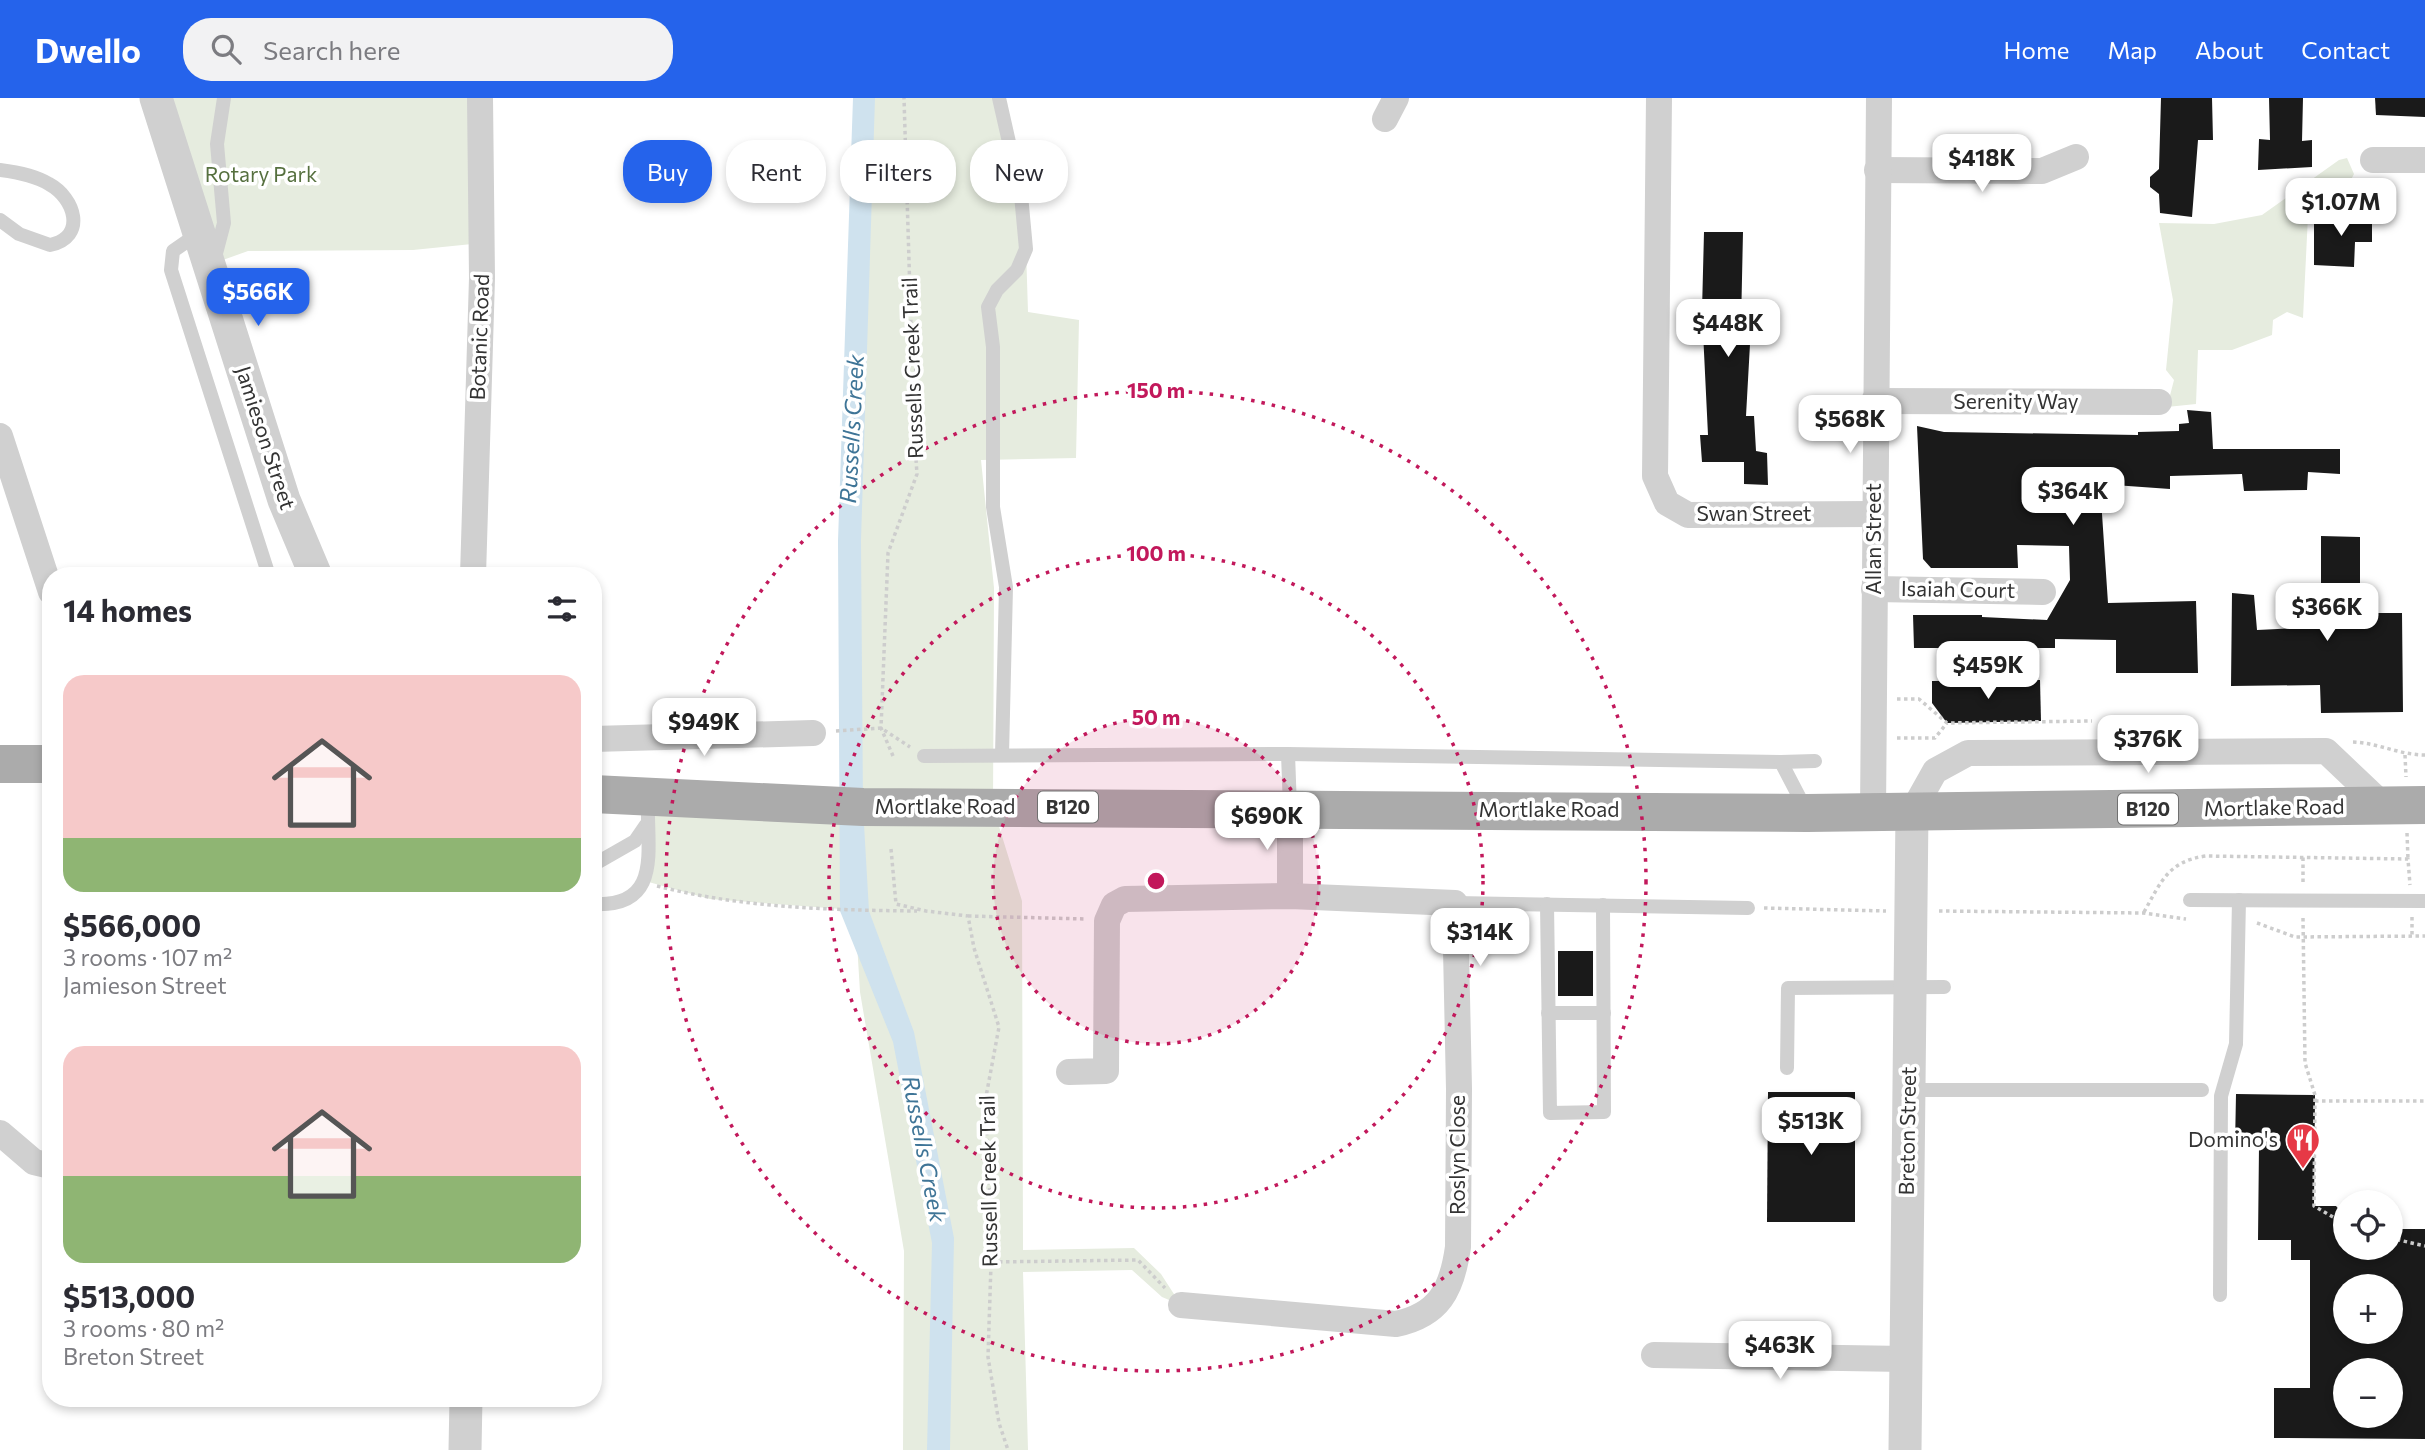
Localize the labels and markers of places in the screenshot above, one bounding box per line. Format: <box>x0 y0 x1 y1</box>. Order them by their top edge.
pin: $418K <box>1933 134 2031 194</box>
pin: $1.07M <box>2284 178 2398 238</box>
pin: $566K <box>209 268 307 328</box>
pin: $448K <box>1679 300 1777 359</box>
pin: $568K <box>1801 396 1899 455</box>
pin: $364K <box>2024 468 2122 527</box>
pin: $366K <box>2278 584 2376 643</box>
pin: $459K <box>1939 642 2037 701</box>
pin: $949K <box>655 698 753 758</box>
pin: $376K <box>2099 716 2197 775</box>
pin: $690K <box>1218 792 1316 852</box>
centre of rings <box>1144 869 1168 893</box>
pin: $314K <box>1431 908 1529 968</box>
pin: $513K <box>1762 1098 1860 1157</box>
restaurant icon: Domino's <box>2284 1121 2322 1170</box>
place label: Domino's <box>2188 1126 2278 1151</box>
pin: $463K <box>1731 1322 1829 1381</box>

